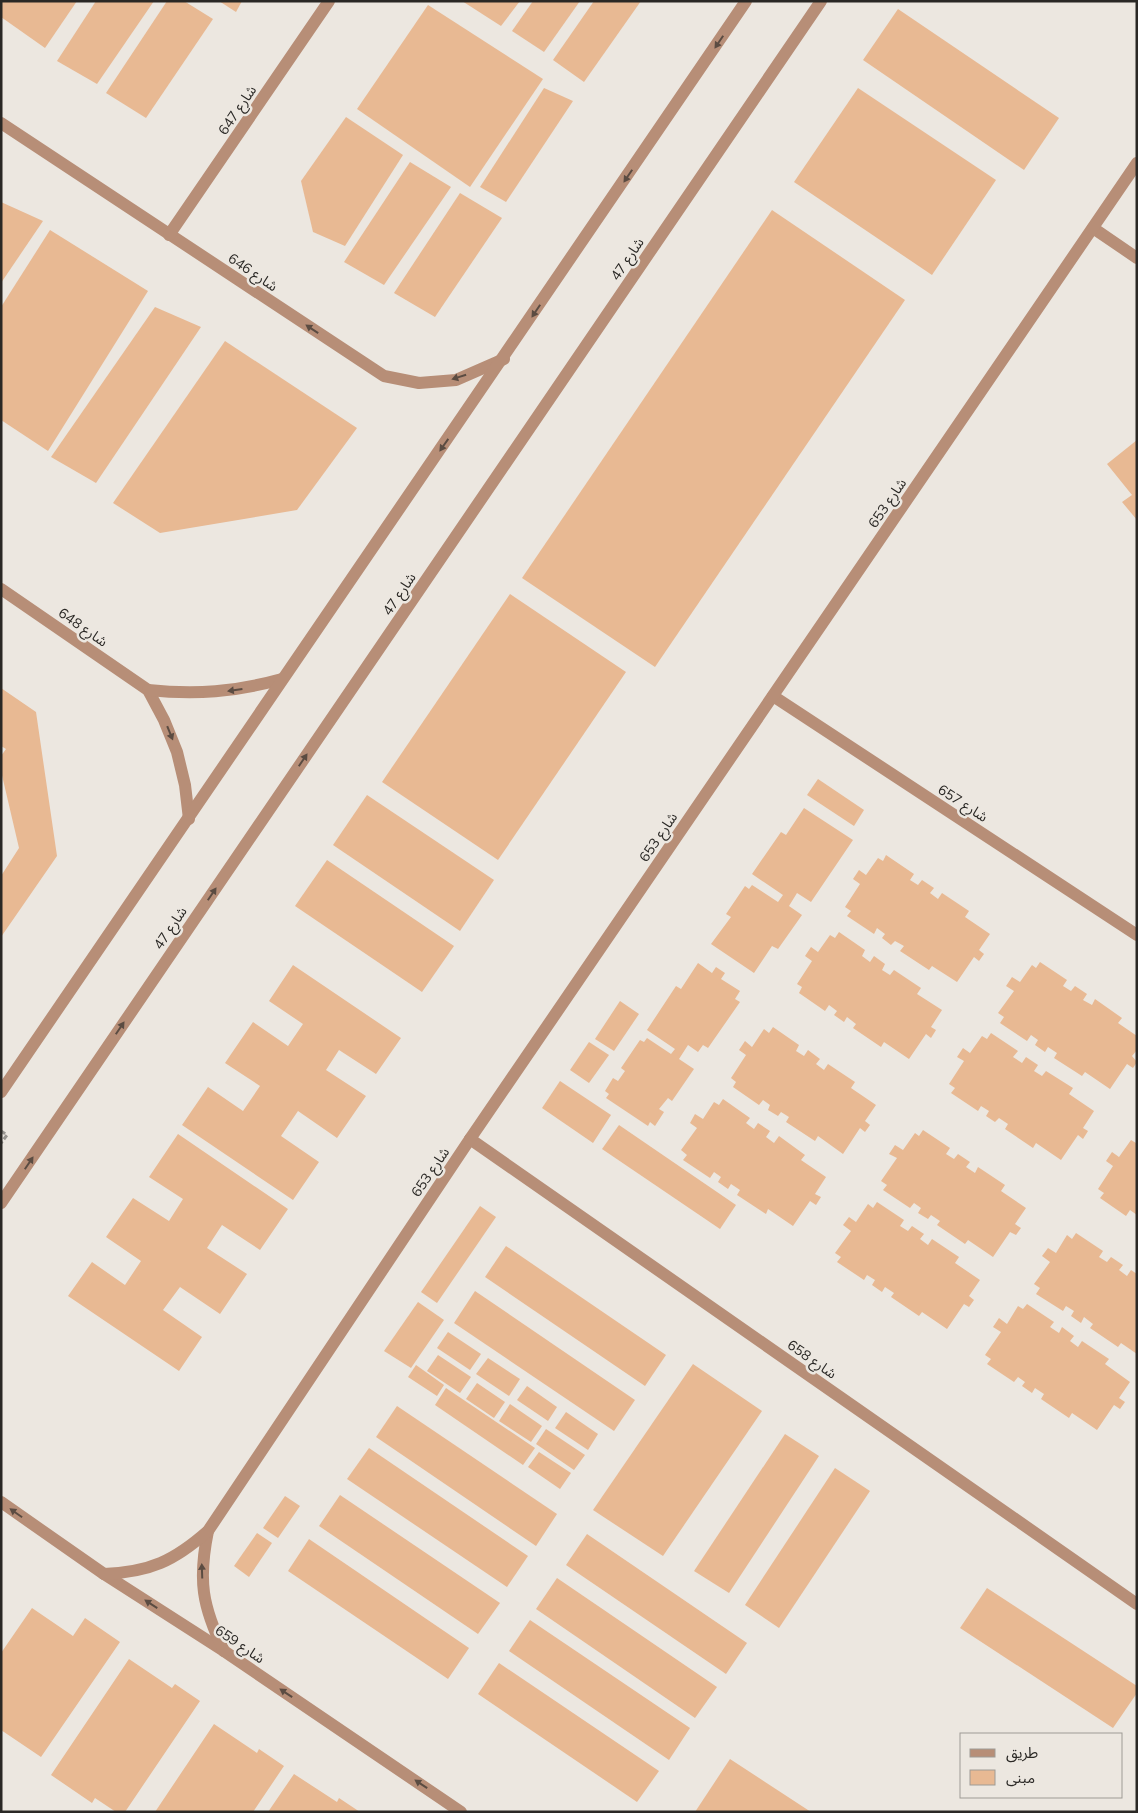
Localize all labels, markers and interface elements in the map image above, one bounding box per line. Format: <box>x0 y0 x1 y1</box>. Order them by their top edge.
one-way arrow <box>714 35 724 48</box>
street label: شارع 647 <box>214 82 262 139</box>
one-way arrow <box>623 169 632 183</box>
street label: شارع 47 <box>606 234 649 285</box>
street label: شارع 646 <box>224 249 281 297</box>
one-way arrow <box>531 304 541 317</box>
one-way arrow <box>305 324 318 334</box>
one-way arrow <box>451 374 466 382</box>
one-way arrow <box>439 438 449 451</box>
street label: شارع 653 <box>864 475 912 532</box>
street label: شارع 47 <box>378 569 421 620</box>
street label: شارع 648 <box>54 604 111 652</box>
one-way arrow <box>226 686 242 694</box>
one-way arrow <box>166 726 174 741</box>
one-way arrow <box>298 753 308 767</box>
street label: شارع 657 <box>933 780 991 828</box>
street label: شارع 653 <box>635 809 683 866</box>
one-way arrow <box>207 887 217 901</box>
street label: شارع 47 <box>149 903 192 954</box>
one-way arrow <box>115 1022 125 1035</box>
street label: شارع 653 <box>407 1144 455 1201</box>
one-way arrow <box>24 1156 34 1169</box>
street label: شارع 658 <box>783 1336 840 1384</box>
one-way arrow <box>9 1508 23 1518</box>
one-way arrow <box>198 1563 206 1579</box>
one-way arrow <box>144 1599 157 1609</box>
street label: شارع 659 <box>211 1621 268 1669</box>
one-way arrow <box>280 1688 293 1698</box>
legend <box>960 1733 1123 1798</box>
text: طريق <box>1006 1743 1038 1763</box>
text: مبنى <box>1006 1768 1035 1787</box>
one-way arrow <box>414 1779 428 1789</box>

